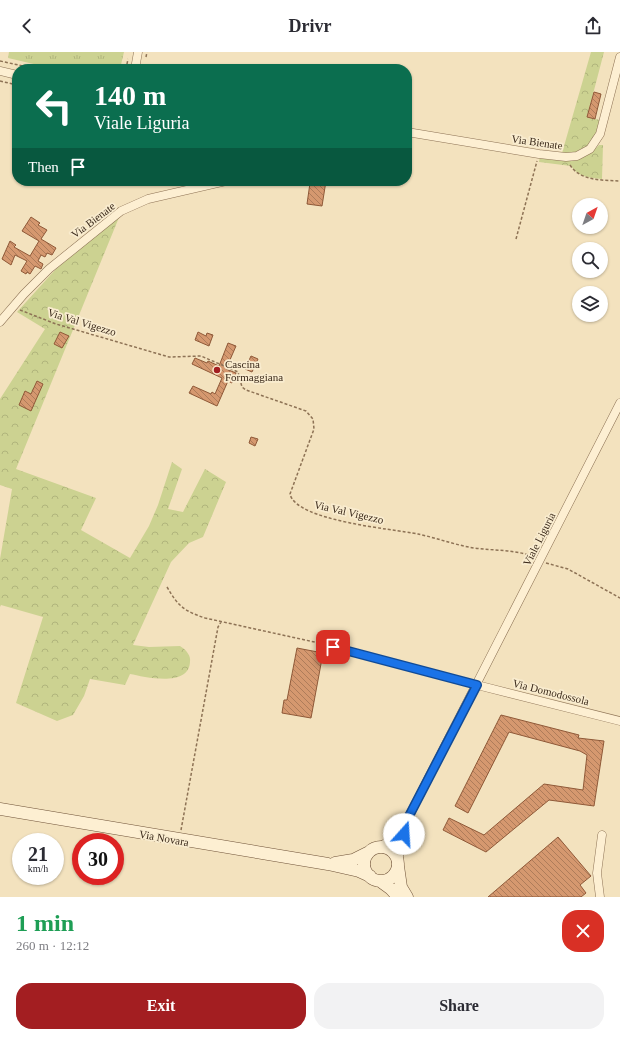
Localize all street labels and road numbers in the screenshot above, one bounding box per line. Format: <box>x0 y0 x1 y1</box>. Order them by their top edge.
street label: Via Bienate <box>511 132 563 152</box>
street label: Via Bienate <box>69 200 117 240</box>
street label: Via Val Vigezzo <box>46 306 118 338</box>
street label: Via Val Vigezzo <box>313 498 385 526</box>
street label: Viale Liguria <box>520 510 558 568</box>
street label: Via Domodossola <box>511 677 591 707</box>
street label: Via Novara <box>138 828 190 848</box>

